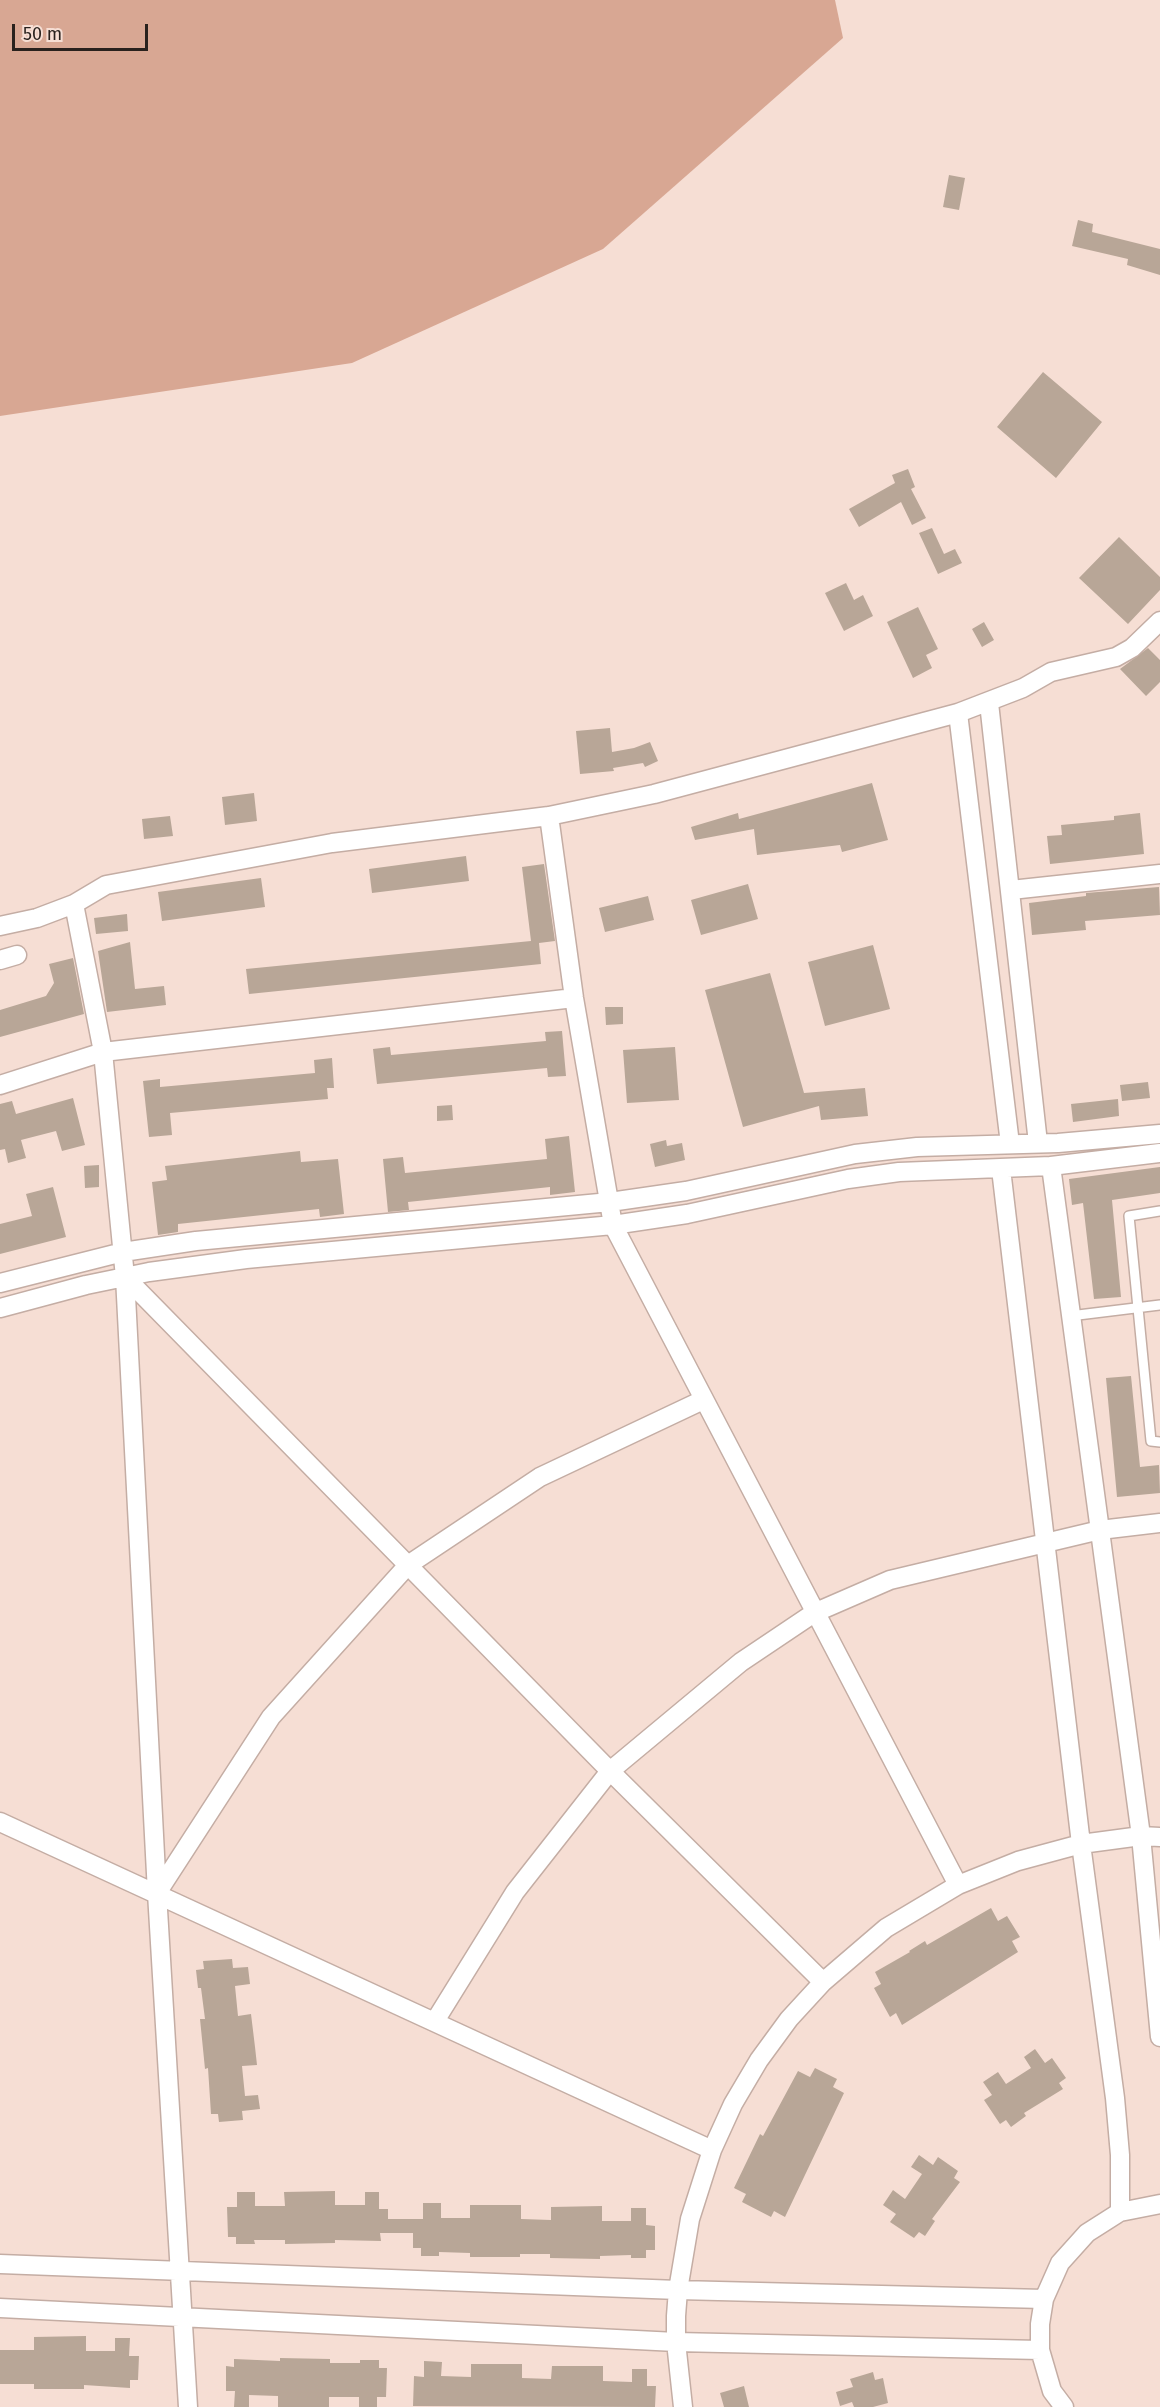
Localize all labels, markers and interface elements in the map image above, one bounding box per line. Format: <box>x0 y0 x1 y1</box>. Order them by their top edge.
scale bar <box>15 12 152 50</box>
text: 50 m <box>23 23 62 45</box>

